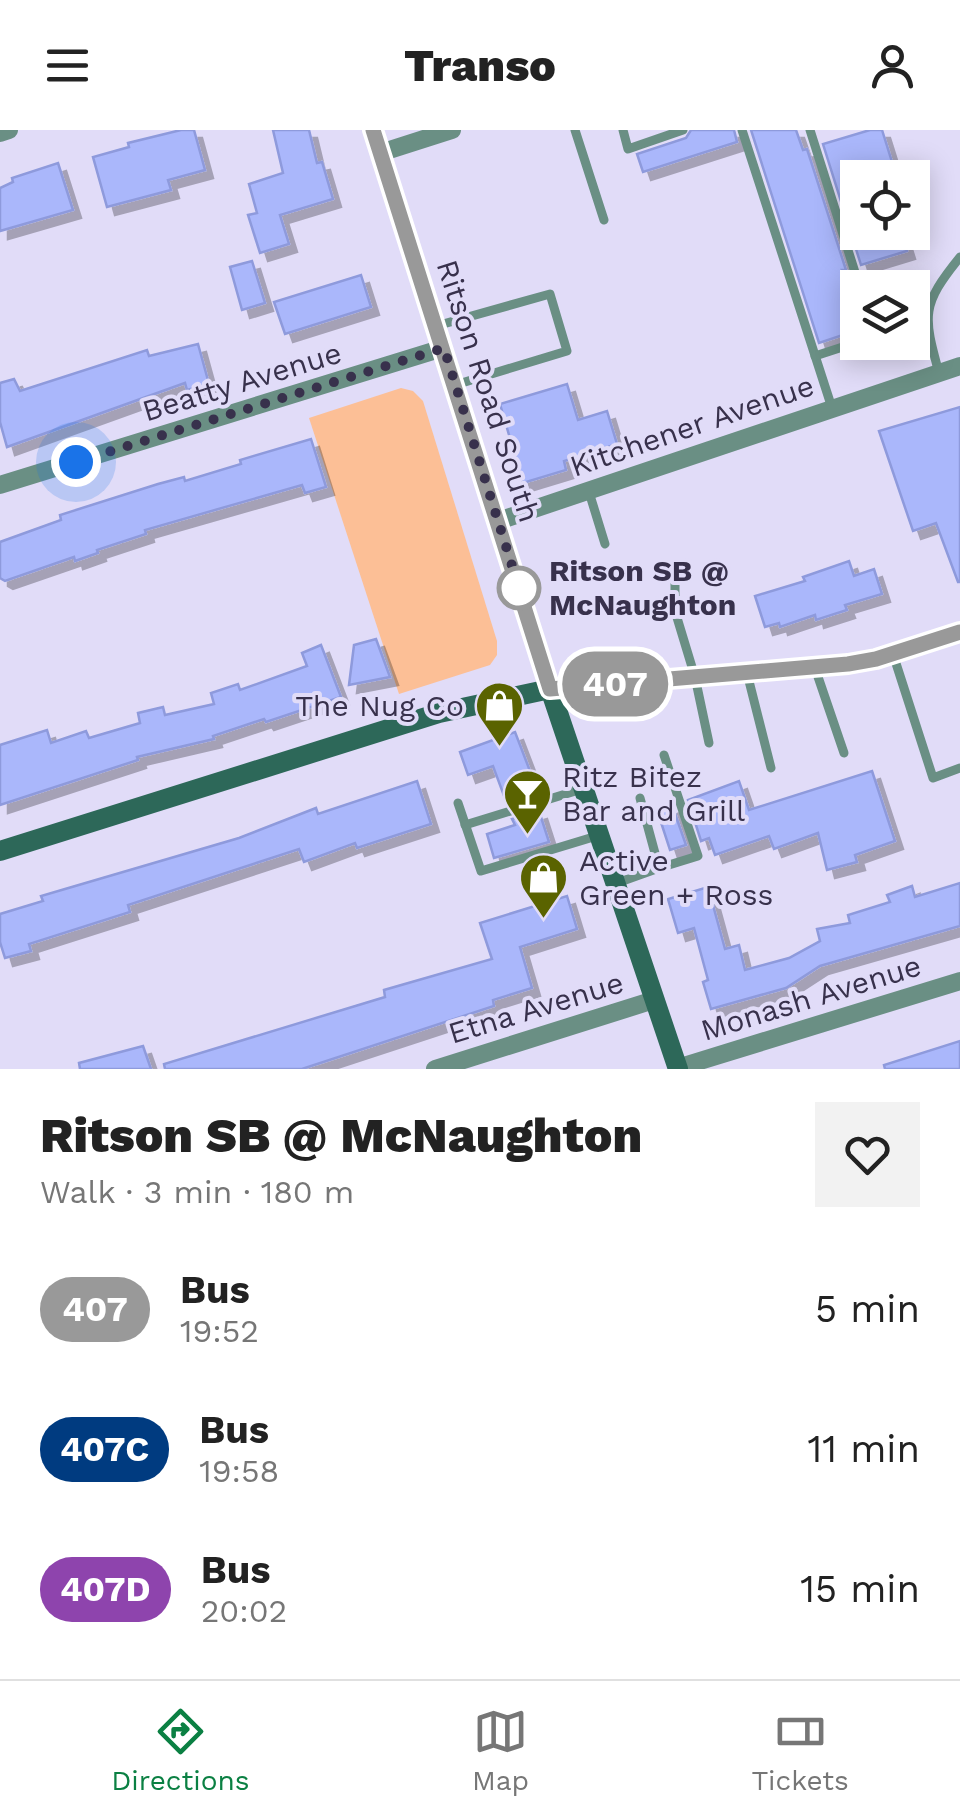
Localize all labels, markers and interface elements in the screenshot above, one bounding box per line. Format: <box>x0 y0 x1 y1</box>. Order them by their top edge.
icon: menu <box>40 38 95 93</box>
icon: person <box>865 38 920 93</box>
text: Transo <box>404 39 556 92</box>
map controls <box>840 160 930 360</box>
button: locate <box>840 160 930 250</box>
street label: Ritson Road South <box>430 255 547 526</box>
button: layers <box>840 270 930 360</box>
street label: Beatty Avenue <box>138 335 346 428</box>
street label: Kitchener Avenue <box>565 367 818 484</box>
your location <box>51 437 101 487</box>
place label: Ritson SB @ McNaughton <box>549 553 736 622</box>
marker: Ritson SB @ McNaughton <box>498 567 540 609</box>
line badge: 407 <box>558 652 672 716</box>
text: 407 <box>582 663 648 705</box>
shop icon: The Nug Co <box>473 680 525 748</box>
place label: The Nug Co <box>295 688 464 723</box>
place label: Ritz Bitez Bar and Grill <box>562 759 745 828</box>
bar icon: Ritz Bitez Bar and Grill <box>501 768 553 836</box>
place label: Active Green + Ross <box>579 843 773 912</box>
shop icon: Active Green + Ross <box>518 852 570 920</box>
street label: Monash Avenue <box>697 947 925 1048</box>
street label: Etna Avenue <box>444 964 628 1051</box>
button: heart <box>815 1102 920 1207</box>
text: Ritson SB @ McNaughton <box>40 1107 642 1164</box>
text: Walk · 3 min · 180 m <box>40 1173 354 1211</box>
text: Bus <box>180 1268 250 1312</box>
text: 5 min <box>815 1287 920 1331</box>
text: 407 <box>62 1288 128 1330</box>
text: 19:52 <box>180 1312 259 1350</box>
text: Bus <box>199 1408 269 1452</box>
text: 11 min <box>808 1427 920 1471</box>
text: 407C <box>60 1428 149 1470</box>
text: 19:58 <box>199 1452 279 1490</box>
text: Bus <box>201 1548 270 1592</box>
text: 15 min <box>800 1567 920 1611</box>
text: 407D <box>60 1568 151 1610</box>
text: 20:02 <box>201 1592 287 1630</box>
tab: Directions <box>111 1704 250 1797</box>
tab: Map <box>472 1704 529 1797</box>
tab: Tickets <box>752 1704 849 1797</box>

